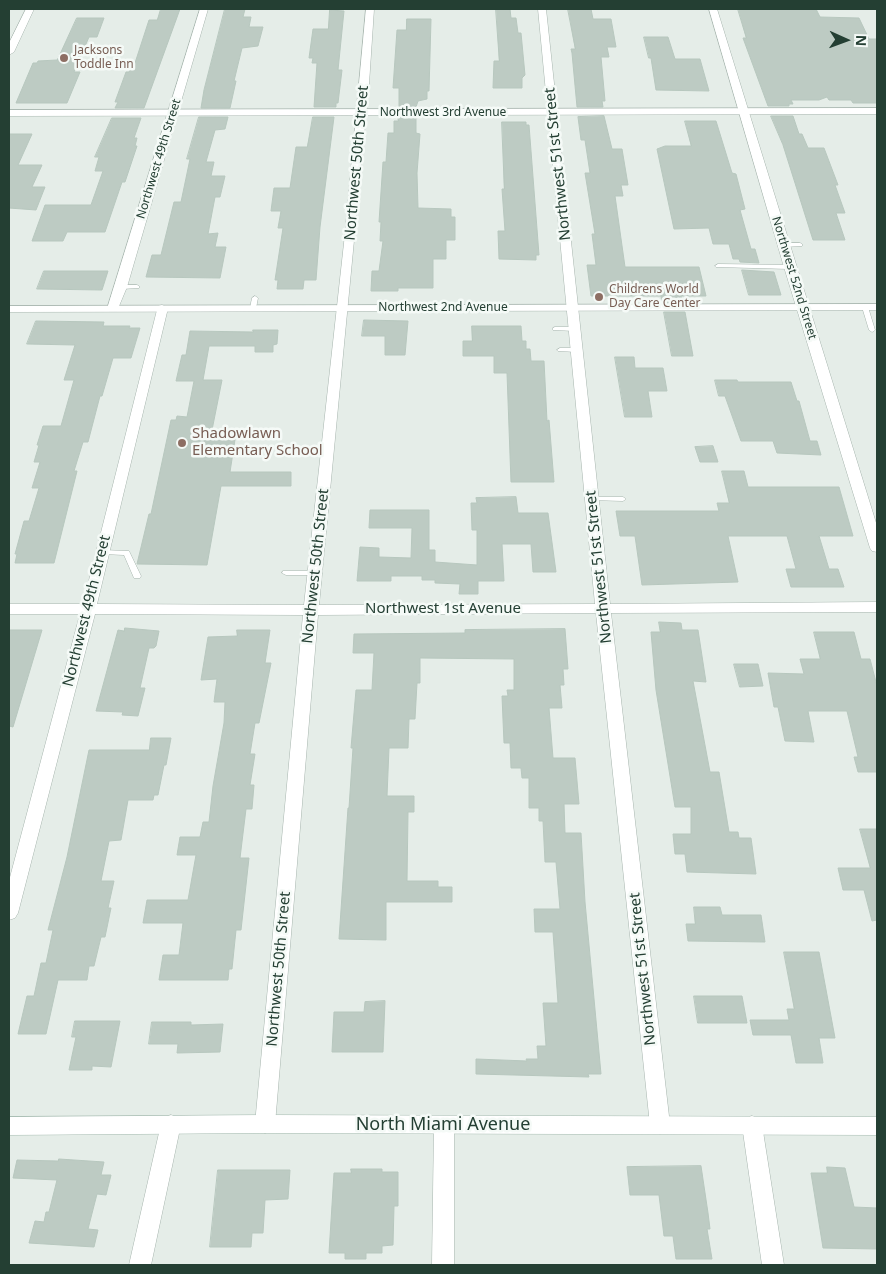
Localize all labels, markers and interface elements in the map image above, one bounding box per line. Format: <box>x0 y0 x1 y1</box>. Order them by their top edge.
north arrow <box>821 15 871 65</box>
text: N <box>852 35 871 47</box>
place label: Jacksons Toddle Inn <box>74 44 134 72</box>
marker: Jacksons Toddle Inn <box>58 52 70 64</box>
street label: Northwest 50th Street <box>341 85 373 241</box>
street label: Northwest 51st Street <box>541 87 575 241</box>
street label: Northwest 49th Street <box>134 97 184 221</box>
street label: Northwest 3rd Avenue <box>380 106 506 120</box>
street label: Northwest 52nd Street <box>768 215 820 341</box>
place label: Childrens World Day Care Center <box>609 283 700 311</box>
marker: Childrens World Day Care Center <box>593 291 605 303</box>
street label: Northwest 2nd Avenue <box>378 301 508 315</box>
place label: Shadowlawn Elementary School <box>192 425 323 460</box>
marker: Shadowlawn Elementary School <box>176 437 188 449</box>
street label: Northwest 50th Street <box>299 488 333 644</box>
street label: Northwest 51st Street <box>582 490 616 644</box>
street label: Northwest 49th Street <box>59 533 115 689</box>
street label: Northwest 1st Avenue <box>365 600 521 618</box>
street label: Northwest 50th Street <box>263 891 295 1047</box>
street label: Northwest 51st Street <box>626 892 660 1046</box>
street label: North Miami Avenue <box>356 1114 530 1136</box>

